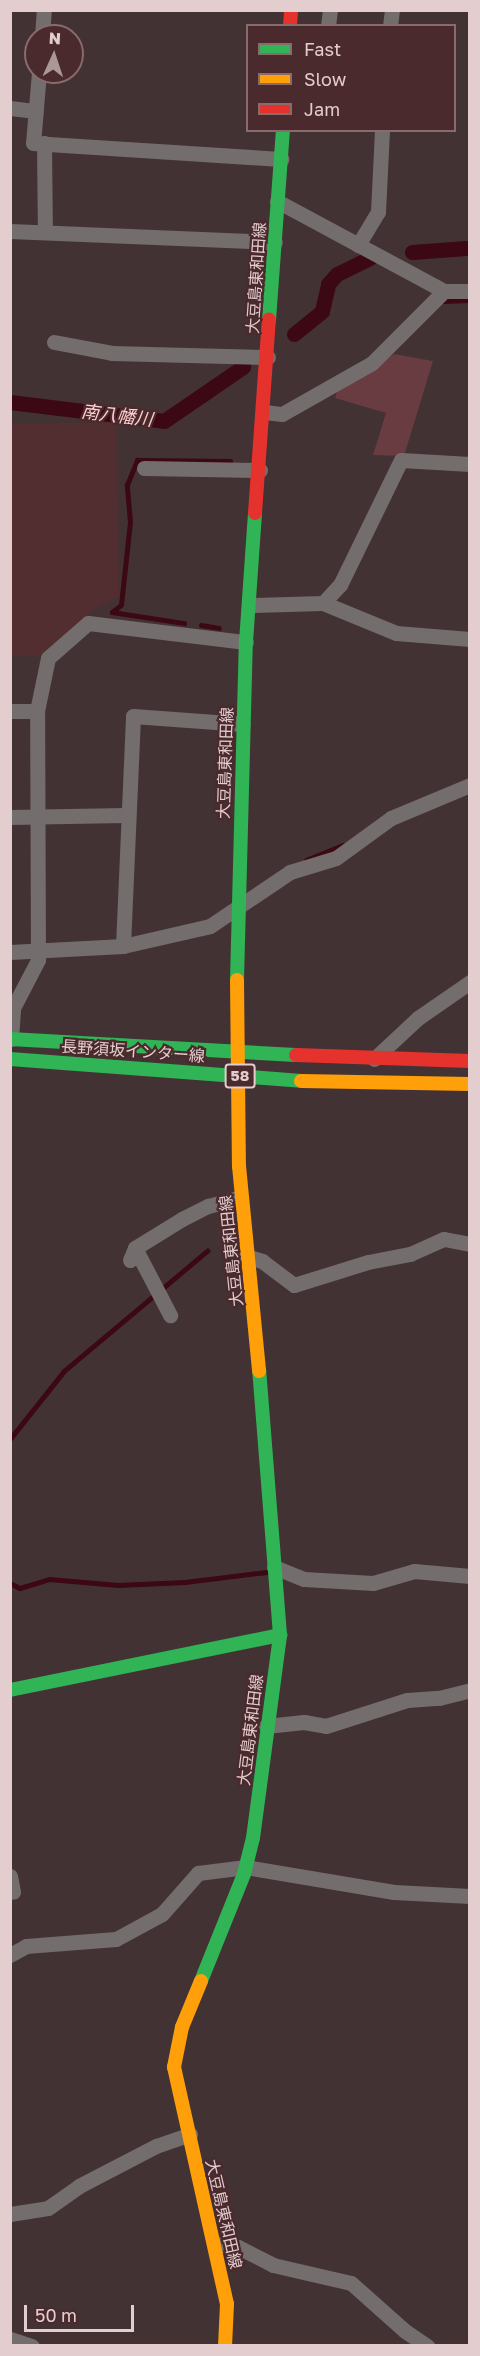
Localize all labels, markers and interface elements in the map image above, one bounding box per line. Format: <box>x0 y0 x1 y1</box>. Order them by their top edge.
north arrow <box>24 24 84 84</box>
legend <box>246 24 456 132</box>
text: N <box>48 28 61 48</box>
text: Fast <box>304 38 341 60</box>
text: Slow <box>304 68 346 90</box>
text: Jam <box>304 98 340 120</box>
street label: 大豆島東和田線 <box>243 221 269 335</box>
water label: 南八幡川 <box>80 400 154 430</box>
street label: 大豆島東和田線 <box>213 707 237 819</box>
street label: 長野須坂インター線 <box>61 1036 205 1066</box>
road number: 58 <box>224 1064 256 1088</box>
street label: 大豆島東和田線 <box>216 1194 246 1308</box>
street label: 大豆島東和田線 <box>234 1673 266 1787</box>
street label: 大豆島東和田線 <box>202 2157 246 2271</box>
scale bar <box>27 2293 136 2331</box>
text: 50 m <box>35 2304 77 2326</box>

